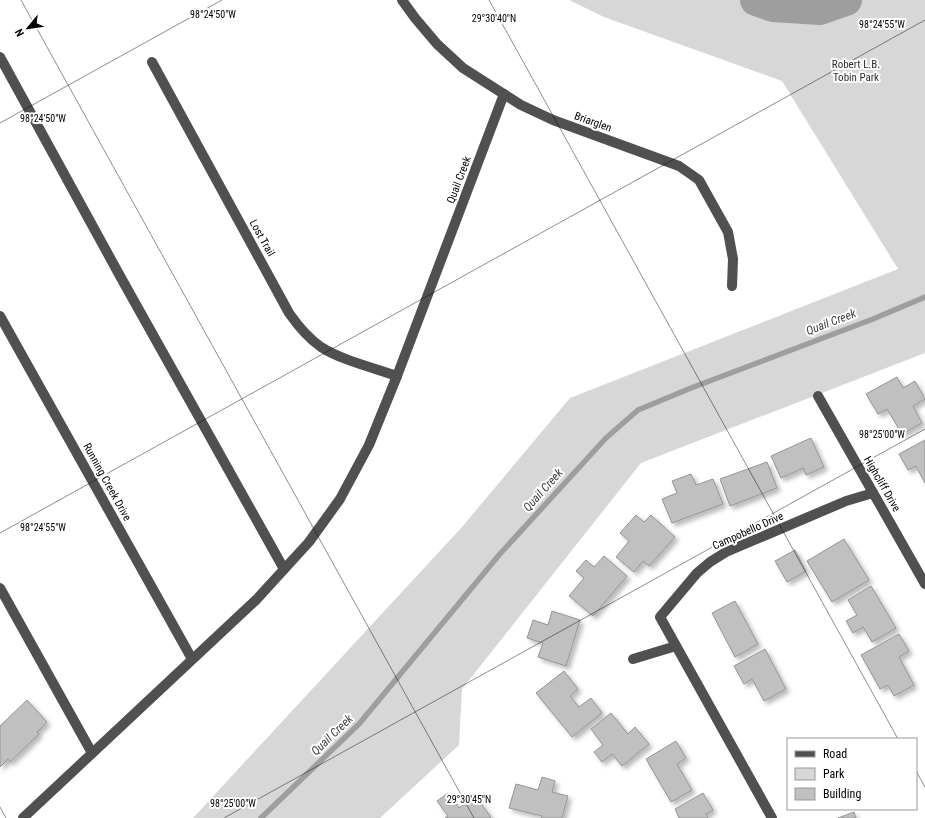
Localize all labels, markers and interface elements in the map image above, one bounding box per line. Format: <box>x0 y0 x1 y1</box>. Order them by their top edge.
north arrow <box>8 8 48 48</box>
text: 98°24'50"W <box>190 9 236 20</box>
text: 29°30'40"N <box>472 13 516 24</box>
text: 98°24'55"W <box>859 19 905 30</box>
text: N <box>12 26 27 39</box>
park label: Robert L.B. Tobin Park <box>832 58 880 84</box>
street label: Briarglen <box>573 109 613 135</box>
text: 98°24'50"W <box>20 113 66 124</box>
street label: Quail Creek <box>444 155 474 205</box>
street label: Lost Trail <box>247 217 277 259</box>
water label: Quail Creek <box>804 306 859 338</box>
text: 98°25'00"W <box>859 429 905 440</box>
street label: Running Creek Drive <box>80 441 134 523</box>
street label: Highcliff Drive <box>861 454 903 514</box>
water label: Quail Creek <box>520 465 566 514</box>
street label: Campobello Drive <box>710 510 786 552</box>
text: 98°24'55"W <box>20 522 66 533</box>
water label: Quail Creek <box>308 711 356 758</box>
legend <box>787 738 917 810</box>
text: Road <box>823 747 847 761</box>
text: Park <box>823 767 845 781</box>
text: Building <box>823 787 861 801</box>
text: 29°30'45"N <box>447 794 491 805</box>
text: 98°25'00"W <box>210 798 256 809</box>

